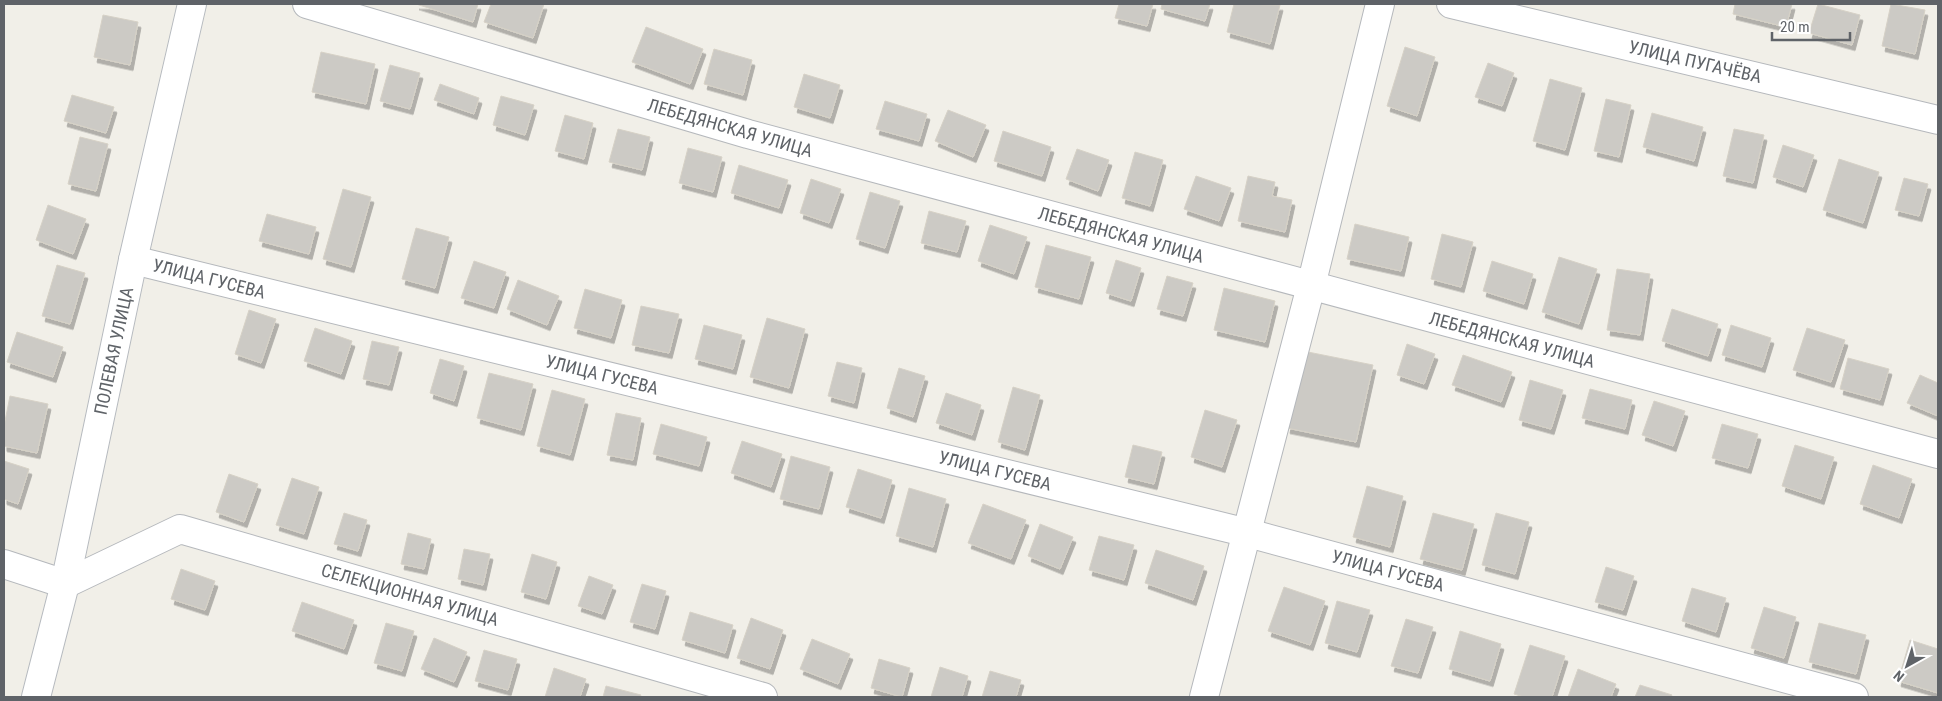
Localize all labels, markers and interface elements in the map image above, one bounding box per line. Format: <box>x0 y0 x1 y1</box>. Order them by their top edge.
scale bar <box>1772 10 1850 42</box>
text: 20 m <box>1780 18 1810 36</box>
street label: УЛИЦА ПУГАЧЁВА <box>1627 36 1764 87</box>
street label: ЛЕБЕДЯНСКАЯ УЛИЦА <box>645 94 816 161</box>
street label: ЛЕБЕДЯНСКАЯ УЛИЦА <box>1036 202 1207 267</box>
street label: УЛИЦА ГУСЕВА <box>150 254 268 303</box>
street label: ПОЛЕВАЯ УЛИЦА <box>90 285 137 417</box>
street label: ЛЕБЕДЯНСКАЯ УЛИЦА <box>1427 307 1598 372</box>
street label: УЛИЦА ГУСЕВА <box>543 350 661 399</box>
street label: УЛИЦА ГУСЕВА <box>936 446 1054 495</box>
street label: УЛИЦА ГУСЕВА <box>1330 545 1447 596</box>
street label: СЕЛЕКЦИОННАЯ УЛИЦА <box>319 559 502 630</box>
north arrow <box>1882 641 1932 691</box>
text: N <box>1890 667 1907 685</box>

